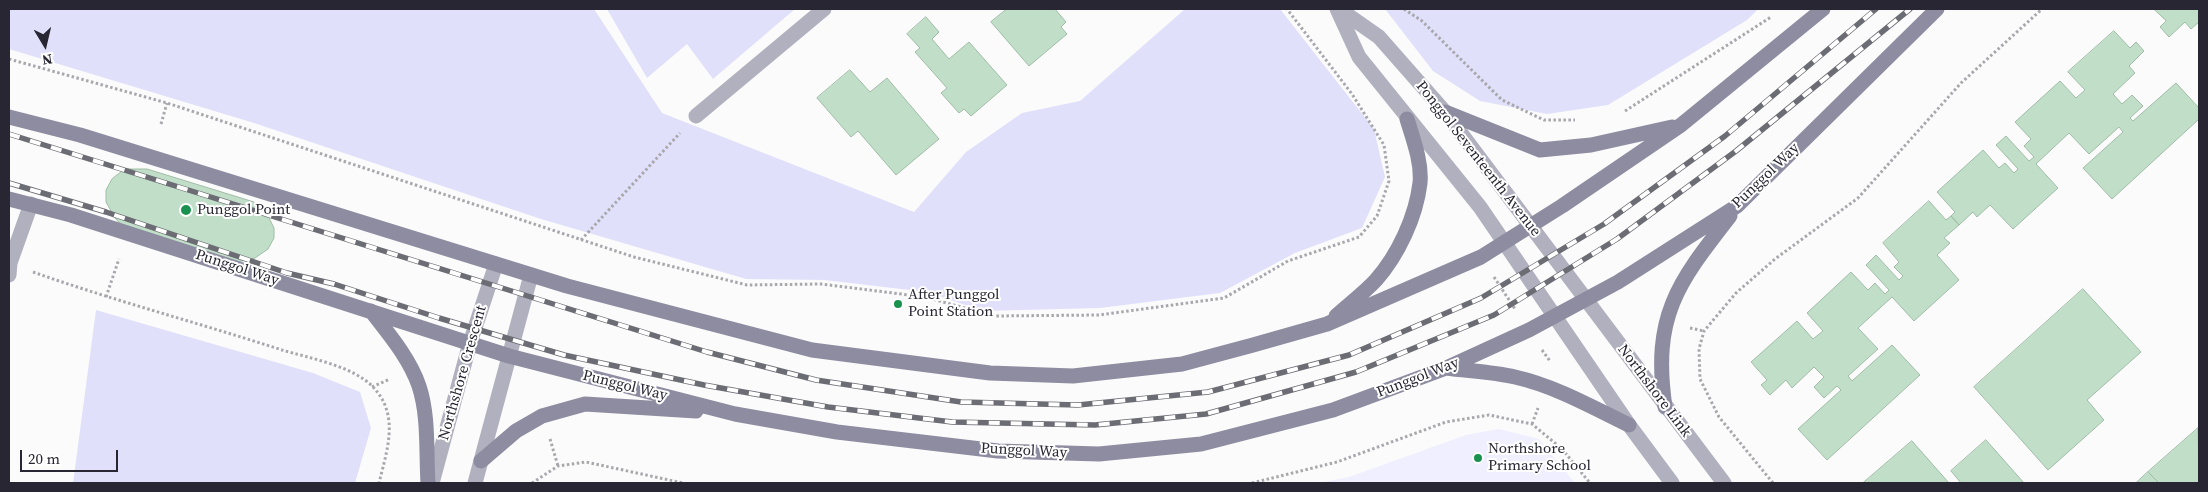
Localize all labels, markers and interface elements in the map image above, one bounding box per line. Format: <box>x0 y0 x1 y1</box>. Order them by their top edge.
north arrow <box>20 20 70 70</box>
text: N <box>41 49 54 70</box>
street label: Ponggol Seventeenth Avenue <box>1412 78 1544 240</box>
street label: Punggol Way <box>1729 139 1803 213</box>
place label: Punggol Point <box>197 201 290 219</box>
marker: Punggol Point <box>179 203 193 217</box>
street label: Punggol Way <box>193 246 281 290</box>
place label: After Punggol Point Station <box>908 286 1000 321</box>
marker: After Punggol Point Station <box>892 298 904 310</box>
street label: Northshore Crescent <box>435 304 491 442</box>
street label: Northshore Link <box>1613 341 1695 441</box>
street label: Punggol Way <box>1374 354 1462 402</box>
street label: Punggol Way <box>581 367 669 405</box>
scale bar <box>22 440 120 472</box>
street label: Punggol Way <box>980 440 1068 462</box>
place label: Northshore Primary School <box>1488 440 1591 475</box>
text: 20 m <box>28 448 60 469</box>
marker: Northshore Primary School <box>1472 452 1484 464</box>

